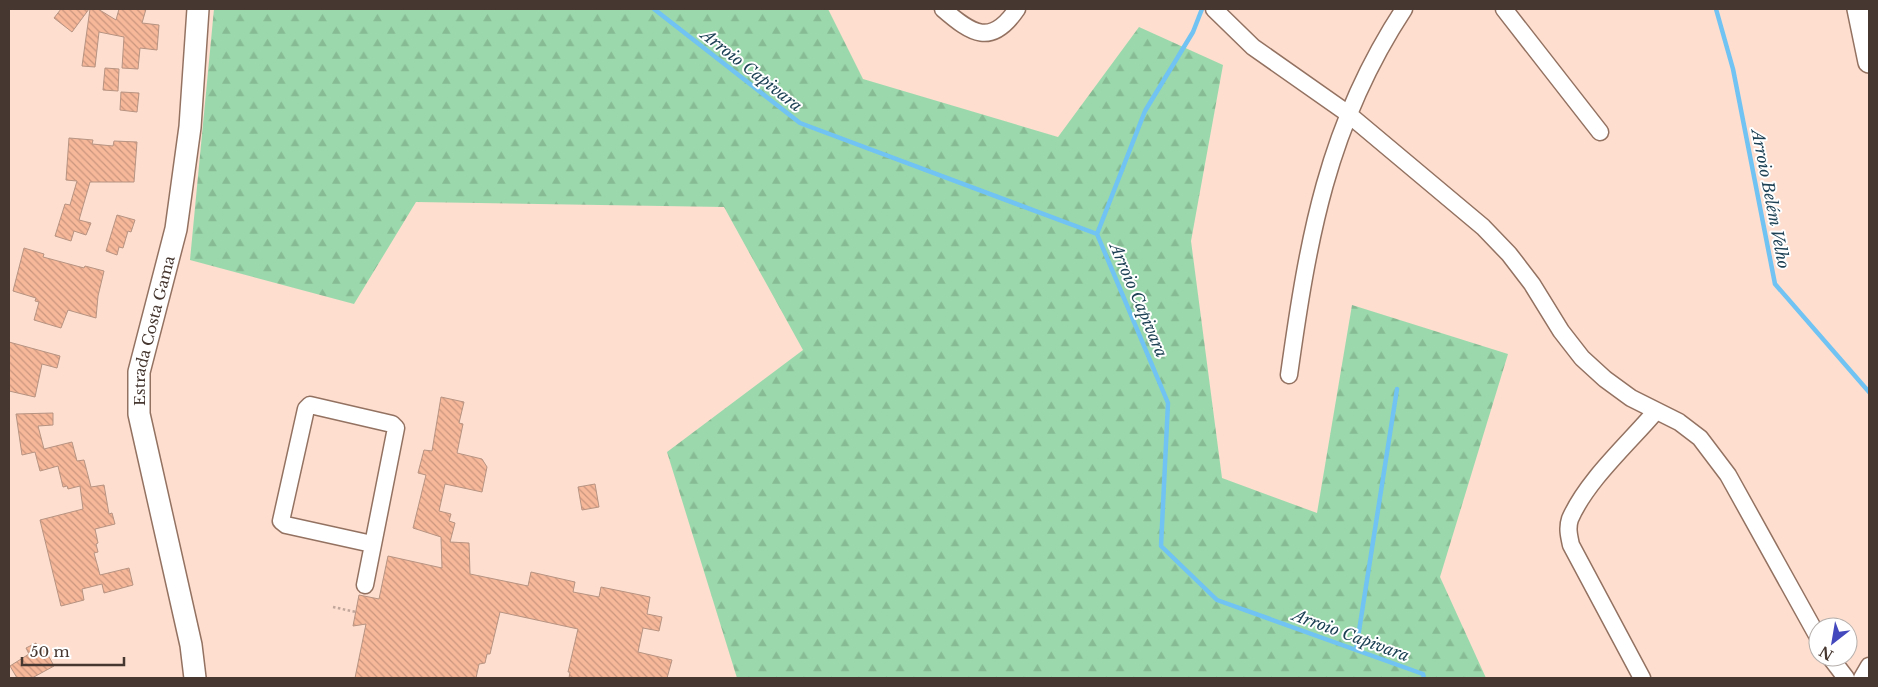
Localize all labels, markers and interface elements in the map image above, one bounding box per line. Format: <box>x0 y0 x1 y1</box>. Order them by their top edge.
water label: Arroio Capivara <box>696 23 806 116</box>
water label: Arroio Belém Velho <box>1747 126 1794 270</box>
water label: Arroio Capivara <box>1105 238 1172 360</box>
street label: Estrada Costa Gama <box>129 253 178 406</box>
water label: Arroio Capivara <box>1288 604 1412 665</box>
north arrow <box>1808 617 1858 667</box>
scale bar <box>22 634 125 666</box>
text: 50 m <box>30 642 70 661</box>
text: N <box>1816 642 1837 664</box>

